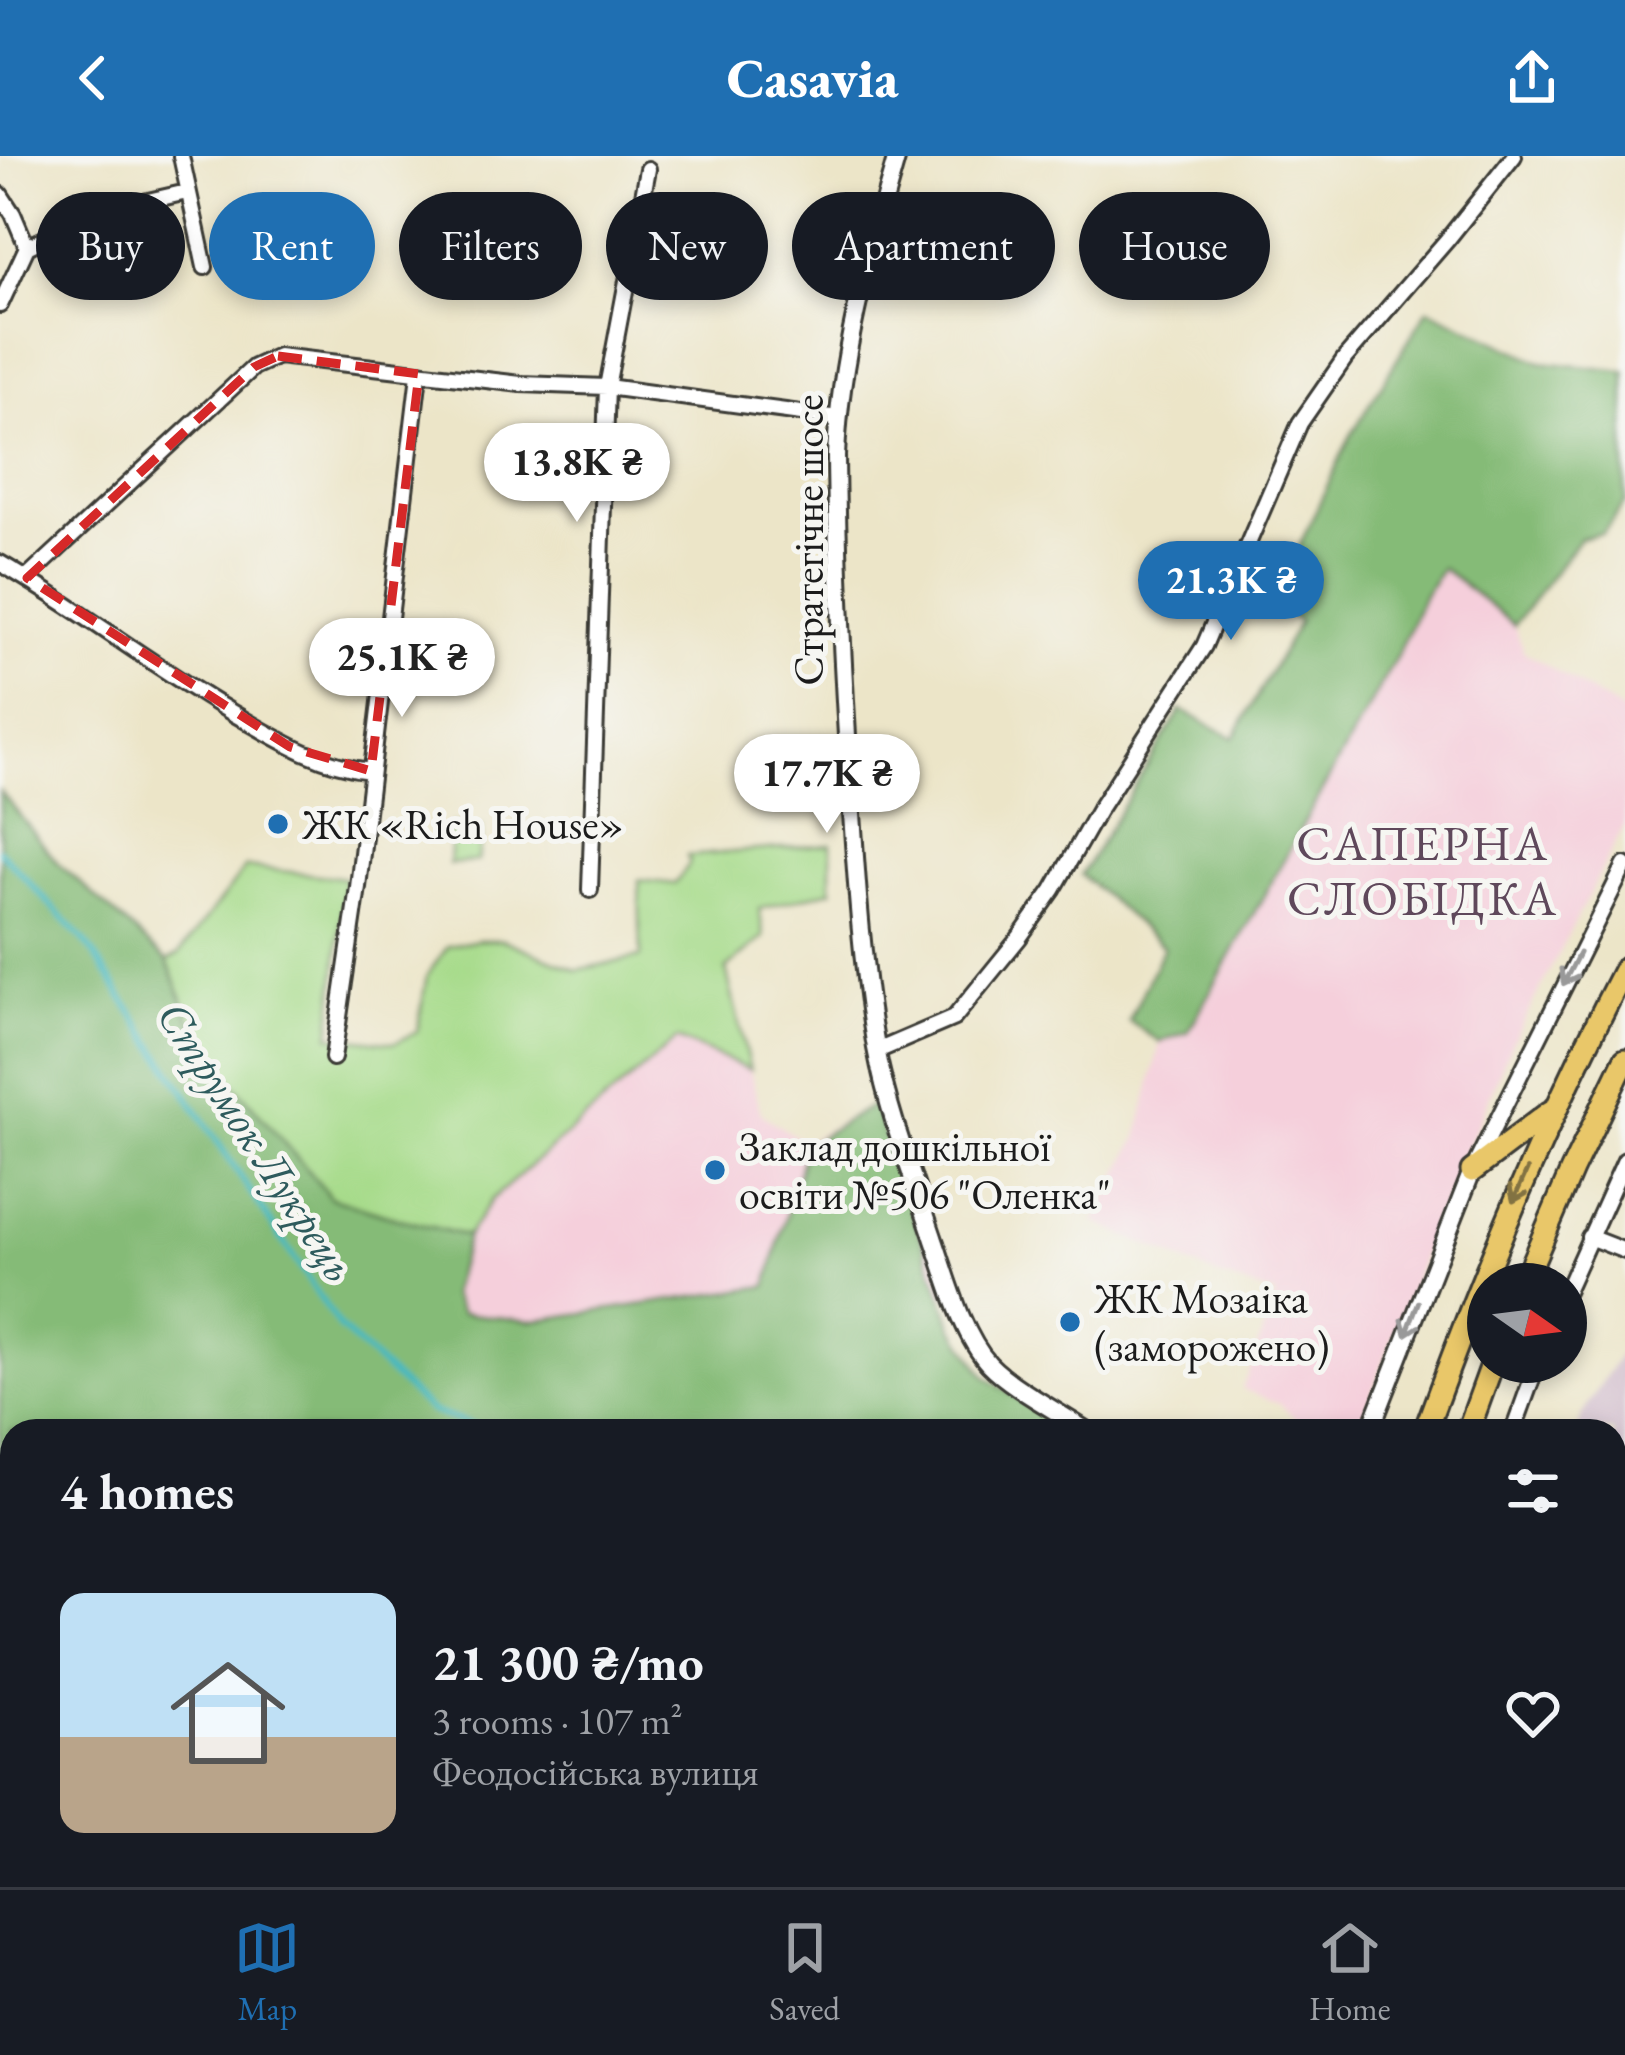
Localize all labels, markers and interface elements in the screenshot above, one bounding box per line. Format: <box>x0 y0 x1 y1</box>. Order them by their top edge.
text: Casavia <box>727 43 898 113</box>
icon: back <box>60 45 126 111</box>
icon: share <box>1499 45 1565 111</box>
chip: Buy <box>36 192 185 300</box>
chip: Rent <box>209 192 375 300</box>
chip: Filters <box>399 192 582 300</box>
chip: New <box>606 192 768 300</box>
chip: Apartment <box>792 192 1055 300</box>
chip: House <box>1079 192 1270 300</box>
street label: Стратегічне шосе <box>781 394 836 686</box>
pin: 13.8K ₴ <box>466 423 688 525</box>
text: 13.8K ₴ <box>511 436 643 487</box>
pin: 21.3K ₴ <box>1120 541 1342 643</box>
text: 21.3K ₴ <box>1165 554 1297 605</box>
pin: 25.1K ₴ <box>291 618 513 720</box>
text: 25.1K ₴ <box>336 631 468 682</box>
pin: 17.7K ₴ <box>716 734 938 836</box>
text: 17.7K ₴ <box>761 747 893 798</box>
place label: ЖК «Rich House» <box>301 797 624 852</box>
marker: ЖК «Rich House» <box>265 811 291 837</box>
district label: САПЕРНА СЛОБІДКА <box>1287 812 1559 929</box>
one-way arrow <box>1559 951 1582 987</box>
water label: Струмок Лукрець <box>145 990 369 1292</box>
place label: Заклад дошкільної освіти №506 "Оленка" <box>739 1119 1111 1222</box>
marker: Заклад дошкільної освіти №506 "Оленка" <box>702 1157 728 1183</box>
one-way arrow <box>1507 1168 1529 1204</box>
north arrow <box>1467 1263 1587 1383</box>
map controls <box>1467 1263 1587 1383</box>
place label: ЖК Мозаіка (заморожено) <box>1093 1271 1330 1374</box>
one-way arrow <box>1400 1299 1422 1336</box>
marker: ЖК Мозаіка (заморожено) <box>1057 1309 1083 1335</box>
text: 4 homes <box>60 1458 234 1524</box>
icon: filters <box>1500 1458 1566 1524</box>
text: 21 300 ₴/mo <box>432 1629 704 1695</box>
icon: home <box>156 1641 300 1785</box>
icon: heart <box>1500 1680 1566 1746</box>
text: 3 rooms · 107 m² <box>432 1695 683 1746</box>
text: Феодосійська вулиця <box>432 1746 759 1797</box>
tab: Map <box>234 1915 300 2030</box>
tab: Saved <box>769 1915 840 2030</box>
tab: Home <box>1309 1915 1391 2030</box>

